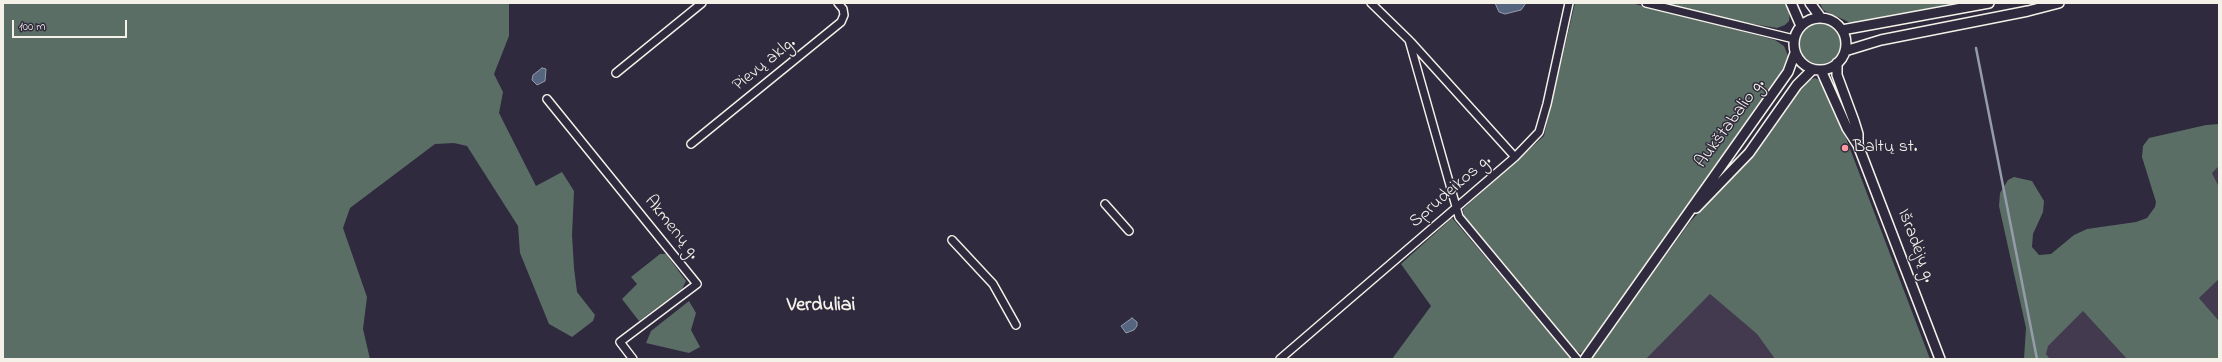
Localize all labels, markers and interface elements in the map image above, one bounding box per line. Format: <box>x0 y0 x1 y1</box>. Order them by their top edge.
scale bar <box>14 12 129 38</box>
text: 100 m <box>19 18 46 36</box>
street label: Pievų aklg. <box>729 33 801 97</box>
street label: Aukštabalio g. <box>1691 75 1771 173</box>
place label: Baltų st. <box>1853 137 1918 159</box>
marker: Baltų st. <box>1840 143 1850 153</box>
street label: Sprudeikos g. <box>1406 151 1496 233</box>
street label: Akmenų g. <box>639 192 703 264</box>
street label: Išradėjų g. <box>1891 206 1939 286</box>
district label: Verduliai <box>787 295 855 319</box>

